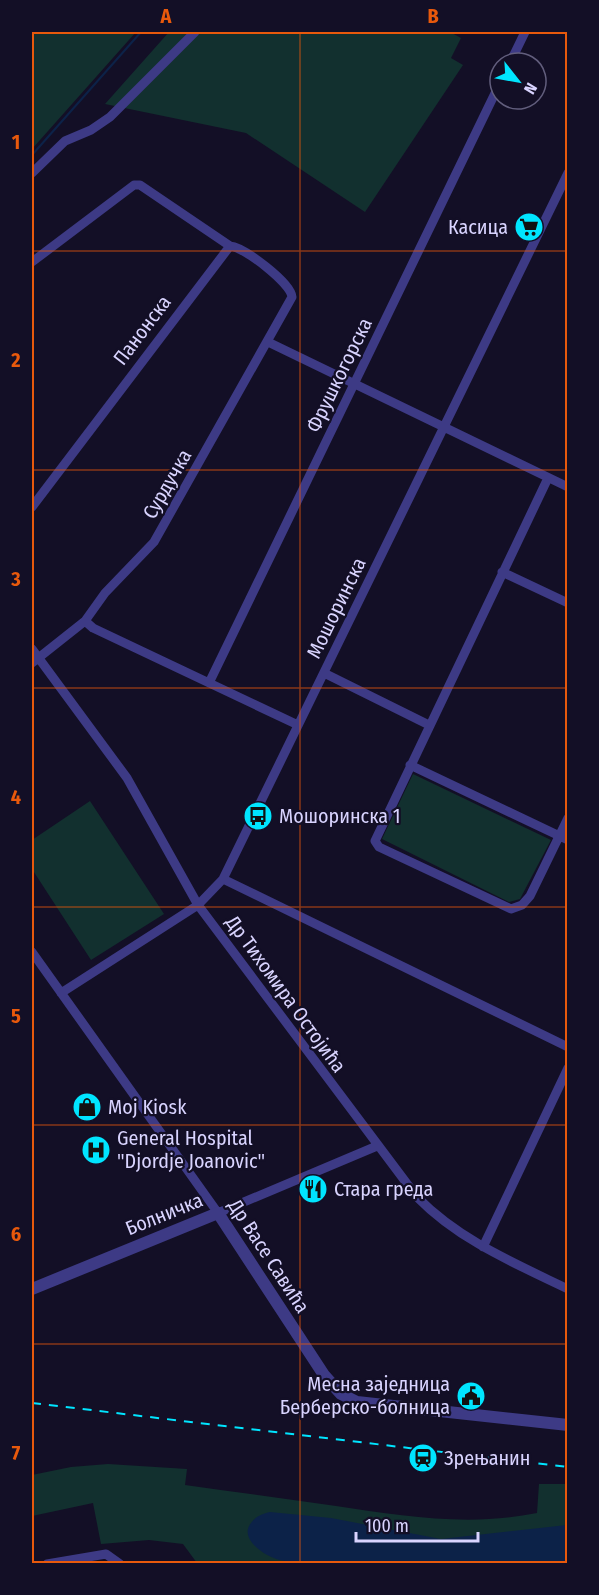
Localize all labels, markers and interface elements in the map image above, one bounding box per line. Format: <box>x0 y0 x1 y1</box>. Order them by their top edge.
text: A <box>160 4 173 28</box>
text: B <box>427 4 439 28</box>
north arrow <box>488 51 548 111</box>
text: N <box>520 79 541 97</box>
text: 1 <box>12 130 20 154</box>
supermarket icon: Касица <box>513 211 545 243</box>
place label: Касица <box>448 215 508 239</box>
street label: Панонска <box>108 290 176 370</box>
street label: Фрушкогорска <box>301 314 377 436</box>
text: 2 <box>10 348 21 372</box>
street label: Сурдучка <box>138 445 196 523</box>
street label: Мошоринска <box>301 554 371 662</box>
text: 3 <box>10 567 21 591</box>
text: 4 <box>11 785 21 809</box>
bus stop icon: Мошоринска 1 <box>242 800 274 832</box>
place label: Мошоринска 1 <box>279 804 401 828</box>
street label: Др Тихомира Остојића <box>220 910 351 1077</box>
text: 5 <box>11 1004 21 1028</box>
shop icon: Moj Kiosk <box>71 1091 103 1123</box>
place label: Moj Kiosk <box>108 1095 187 1119</box>
place label: General Hospital "Djordje Joanovic" <box>117 1126 265 1173</box>
hospital icon: General Hospital "Djordje Joanovic" <box>80 1134 112 1166</box>
restaurant icon: Стара греда <box>297 1173 329 1205</box>
place label: Стара греда <box>334 1177 433 1201</box>
street label: Болничка <box>122 1188 206 1240</box>
street label: Др Васе Савића <box>223 1194 315 1317</box>
text: 6 <box>11 1222 21 1246</box>
place label: Месна заједница Берберско-болница <box>280 1372 450 1419</box>
public building icon: Месна заједница Берберско-болница <box>455 1380 487 1412</box>
text: 7 <box>12 1441 21 1465</box>
station icon: Зрењанин <box>407 1442 439 1474</box>
place label: Зрењанин <box>444 1446 531 1470</box>
scale bar <box>356 1505 478 1543</box>
text: 100 m <box>365 1515 409 1537</box>

